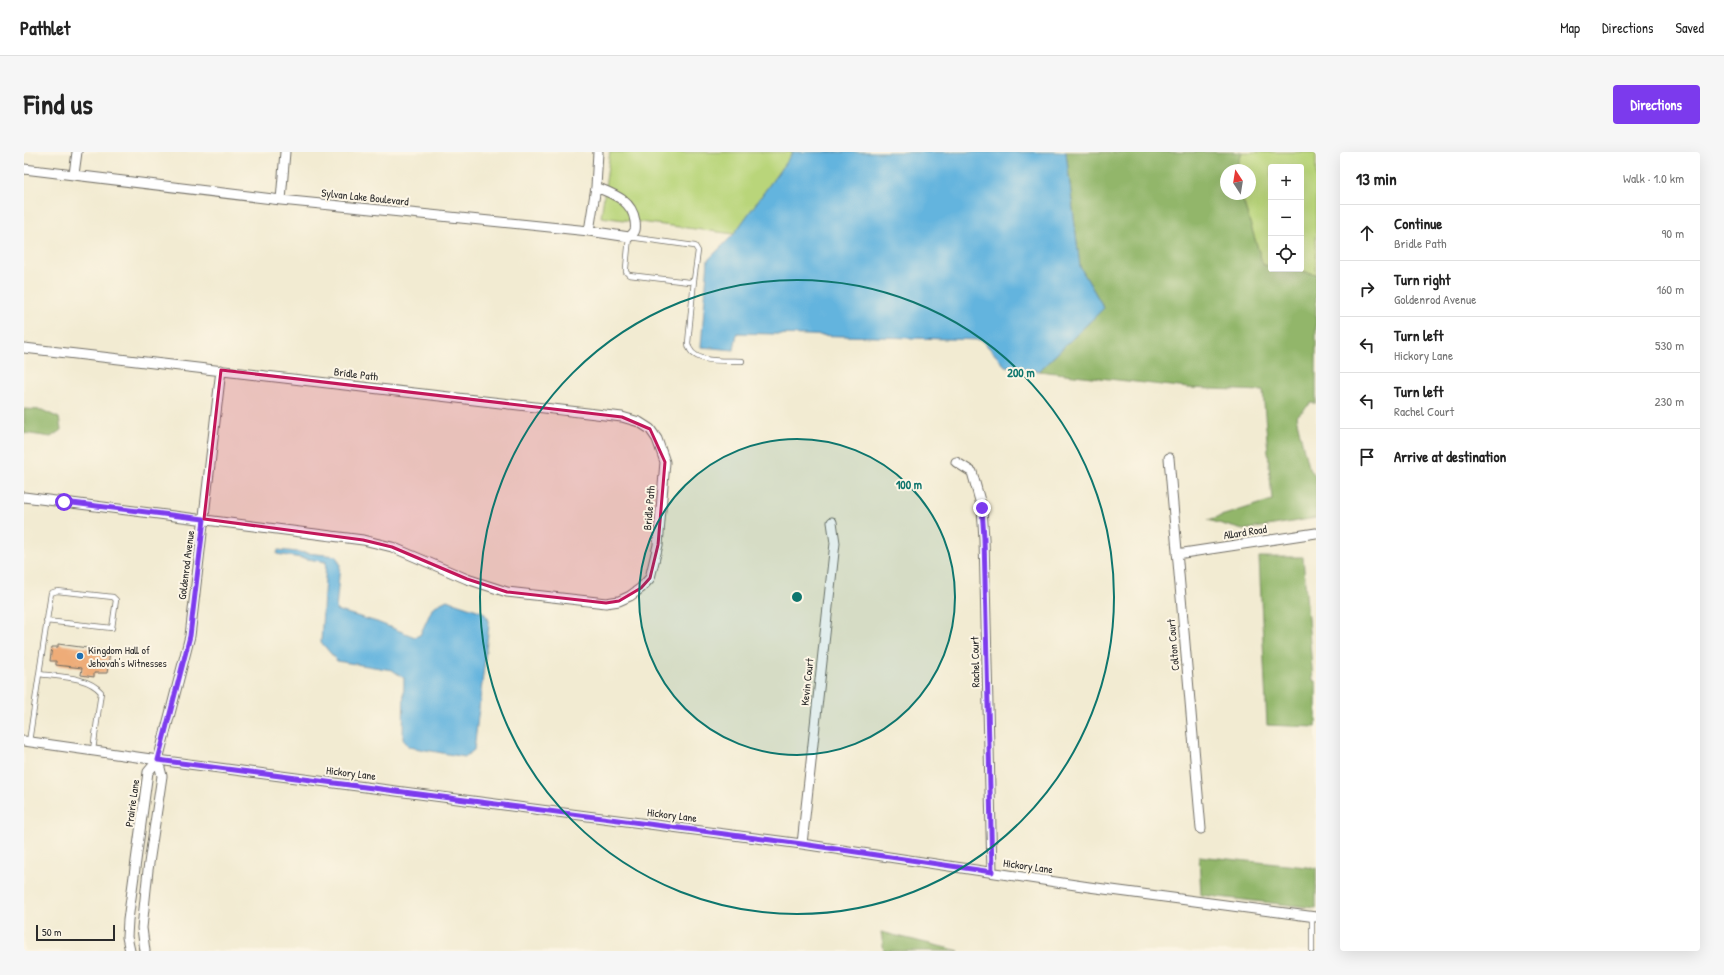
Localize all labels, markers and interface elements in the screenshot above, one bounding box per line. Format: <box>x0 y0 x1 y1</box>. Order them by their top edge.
text: Pathlet <box>20 15 70 41</box>
text: Map <box>1560 18 1580 37</box>
text: Directions <box>1602 18 1653 37</box>
text: Saved <box>1675 18 1704 37</box>
text: Find us <box>24 85 93 123</box>
button: Directions <box>1613 85 1700 124</box>
north arrow <box>1220 164 1256 200</box>
map controls <box>1268 164 1304 272</box>
button: + <box>1268 164 1304 200</box>
text: 13 min <box>1356 167 1397 190</box>
text: Walk · 1.0 km <box>1623 169 1684 187</box>
street label: Sylvan Lake Boulevard <box>321 185 410 209</box>
button: − <box>1268 200 1304 236</box>
text: Continue <box>1394 213 1442 234</box>
icon: ahead <box>1356 222 1378 244</box>
text: 90 m <box>1662 224 1684 242</box>
text: Bridle Path <box>1394 234 1446 252</box>
button: locate <box>1268 236 1304 272</box>
text: Turn right <box>1394 269 1450 290</box>
icon: right <box>1356 278 1378 300</box>
text: 160 m <box>1656 280 1684 298</box>
text: Goldenrod Avenue <box>1394 290 1476 308</box>
text: Turn left <box>1394 325 1444 346</box>
icon: left <box>1356 334 1378 356</box>
text: 530 m <box>1655 336 1684 354</box>
text: Hickory Lane <box>1394 346 1453 364</box>
street label: Bridle Path <box>333 364 379 384</box>
text: 200 m <box>1007 364 1035 381</box>
text: Turn left <box>1394 381 1444 402</box>
icon: left <box>1356 390 1378 412</box>
text: 230 m <box>1654 392 1684 410</box>
text: Rachel Court <box>1394 402 1454 420</box>
icon: arrive <box>1356 446 1378 468</box>
text: Arrive at destination <box>1394 446 1506 467</box>
text: 100 m <box>896 476 922 493</box>
street label: Bridle Path <box>640 485 658 531</box>
route start <box>55 493 73 511</box>
route end <box>973 499 991 517</box>
street label: Allard Road <box>1222 522 1268 542</box>
street label: Goldenrod Avenue <box>175 529 197 600</box>
centre of rings <box>790 590 804 604</box>
street label: Colton Court <box>1164 618 1182 672</box>
street label: Rachel Court <box>968 636 982 688</box>
place label: Kingdom Hall of Jehovah's Witnesses <box>88 643 167 670</box>
marker: Kingdom Hall of Jehovah's Witnesses <box>75 651 85 661</box>
street label: Kevin Court <box>798 658 816 706</box>
street label: Hickory Lane <box>325 763 377 783</box>
street label: Prairie Lane <box>122 778 142 828</box>
street label: Hickory Lane <box>646 805 698 825</box>
street label: Hickory Lane <box>1002 856 1054 877</box>
scale bar <box>36 923 115 942</box>
text: 50 m <box>42 925 62 939</box>

